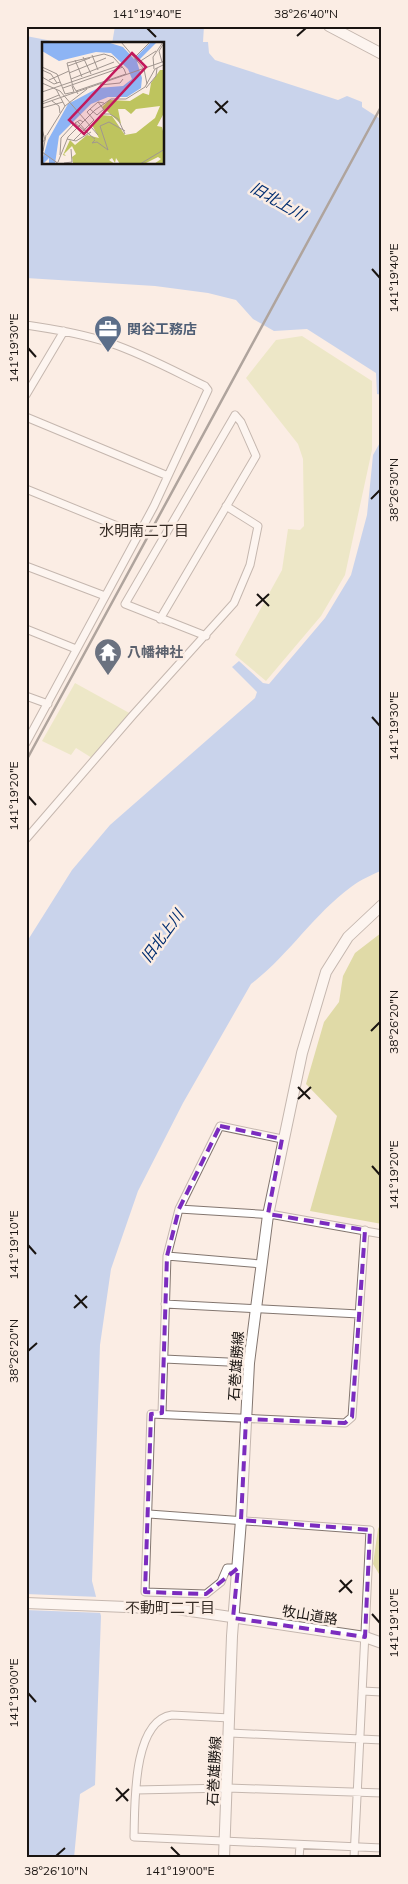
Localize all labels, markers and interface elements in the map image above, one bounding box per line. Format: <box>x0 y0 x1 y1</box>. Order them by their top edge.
text: 141°19'40"E <box>112 6 182 21</box>
text: 38°26'40"N <box>274 6 338 21</box>
inset map <box>42 42 165 165</box>
water label: 旧北上川 <box>247 178 310 225</box>
text: 141°19'40"E <box>386 243 401 313</box>
text: 141°19'30"E <box>6 313 21 383</box>
office icon: 関谷工務店 <box>93 314 123 353</box>
place label: 関谷工務店 <box>127 320 197 338</box>
text: 38°26'30"N <box>386 458 401 522</box>
district label: 水明南二丁目 <box>99 521 189 540</box>
temple icon: 八幡神社 <box>93 637 123 676</box>
place label: 八幡神社 <box>127 643 183 661</box>
text: 141°19'30"E <box>386 691 401 761</box>
text: 141°19'20"E <box>6 761 21 831</box>
water label: 旧北上川 <box>137 905 188 966</box>
text: 38°26'20"N <box>386 990 401 1054</box>
text: 141°19'20"E <box>386 1140 401 1210</box>
text: 141°19'10"E <box>6 1210 21 1280</box>
text: 38°26'20"N <box>6 1319 21 1383</box>
street label: 石巻雄勝線 <box>225 1330 247 1402</box>
text: 141°19'10"E <box>386 1588 401 1658</box>
district label: 不動町二丁目 <box>125 1598 215 1617</box>
street label: 牧山道路 <box>281 1602 339 1628</box>
text: 141°19'00"E <box>6 1658 21 1728</box>
street label: 石巻雄勝線 <box>203 1736 225 1806</box>
text: 38°26'10"N <box>24 1863 88 1878</box>
text: 141°19'00"E <box>145 1863 215 1878</box>

